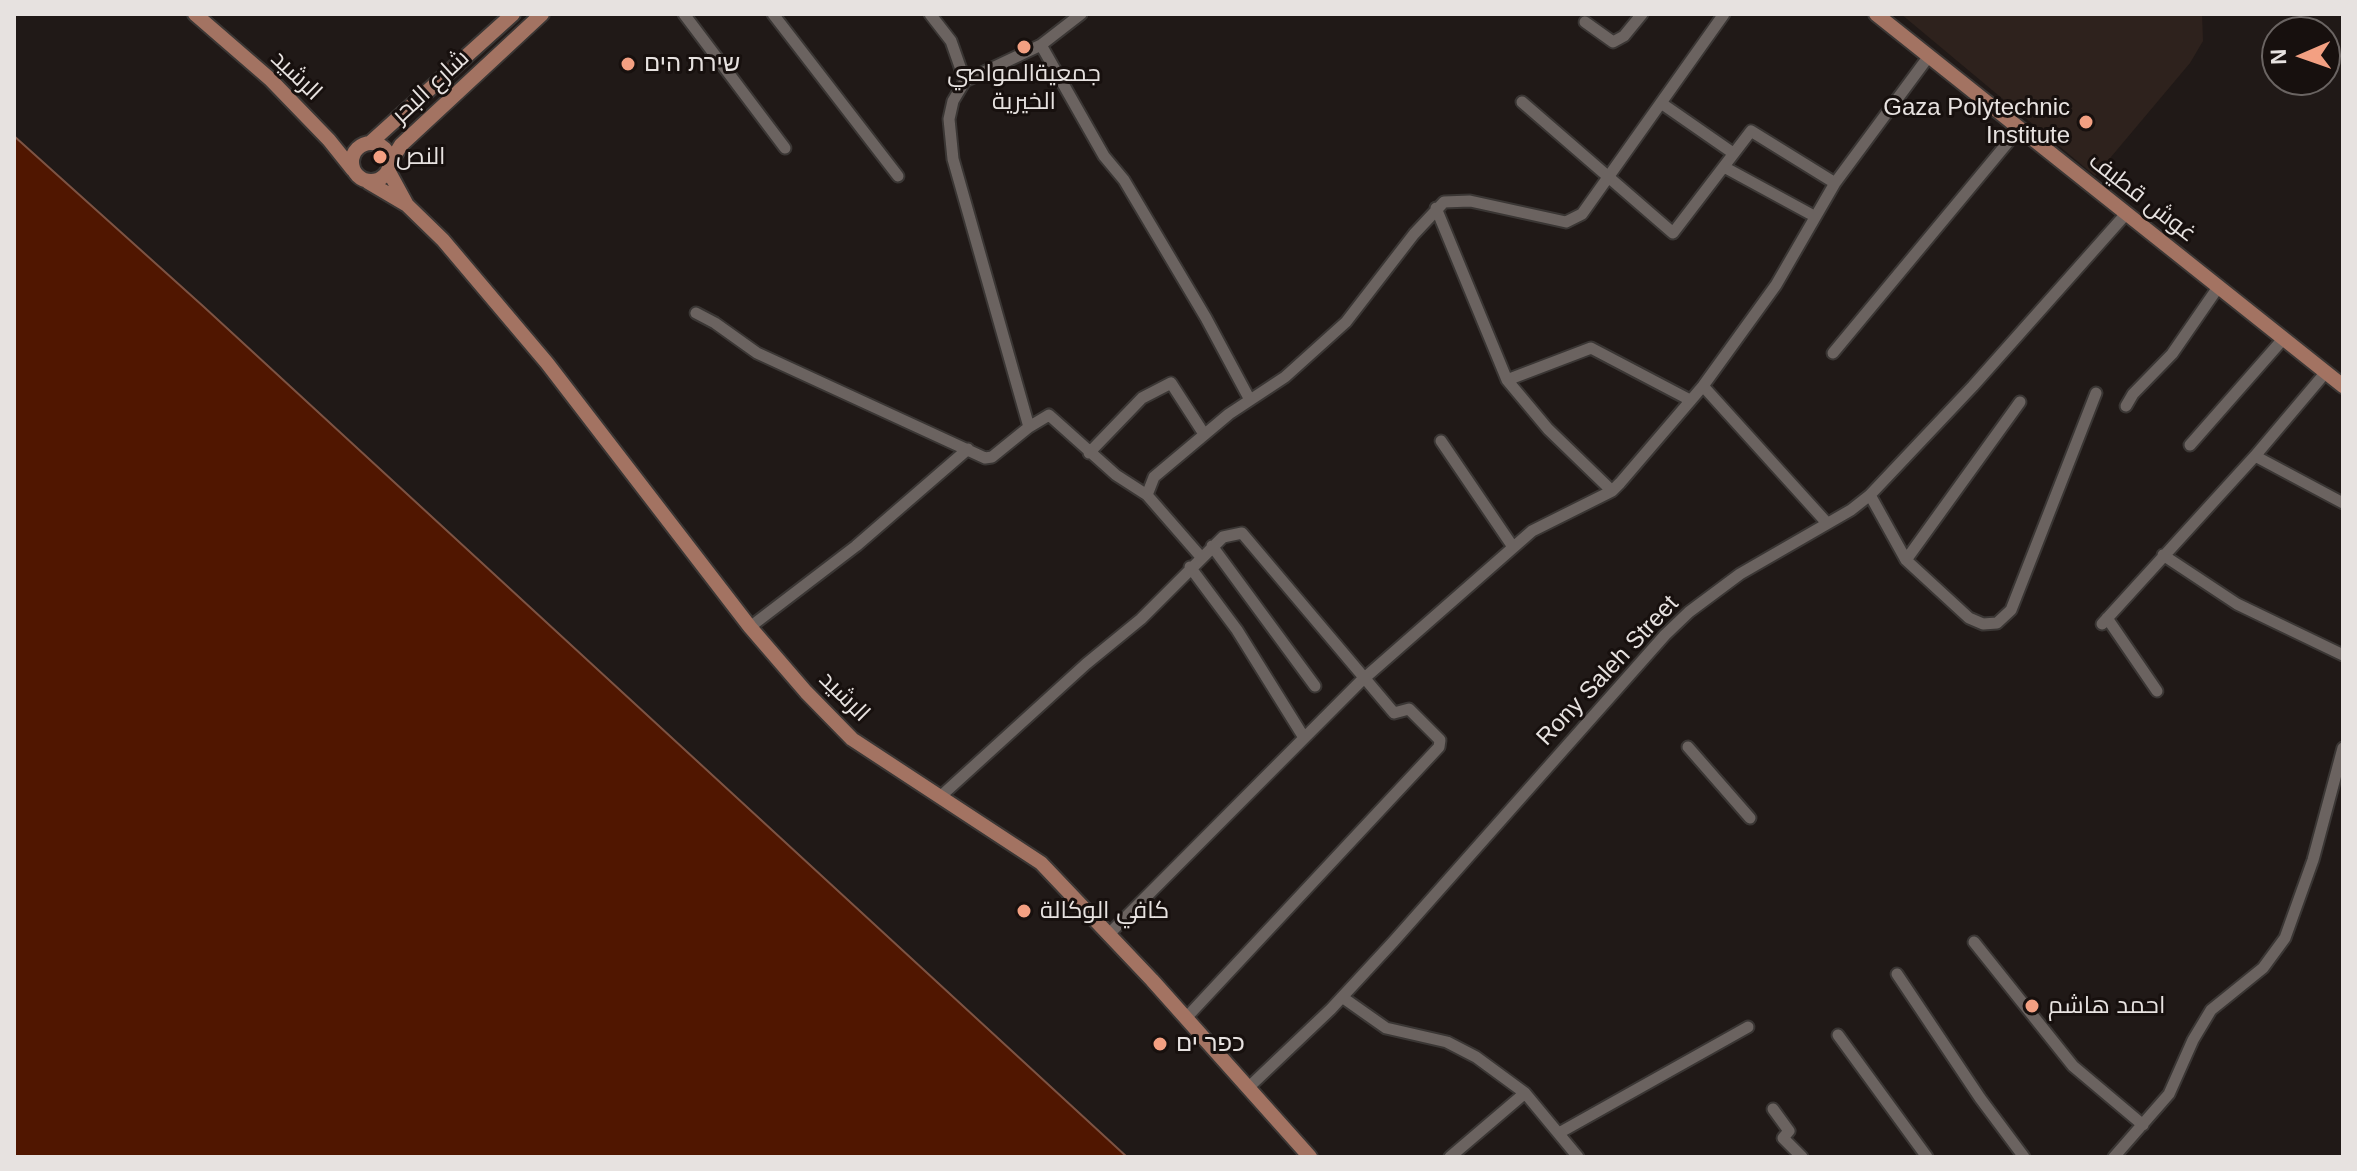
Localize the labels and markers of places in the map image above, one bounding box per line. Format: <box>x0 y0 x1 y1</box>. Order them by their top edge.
marker: جمعيةالمواصي الخيرية <box>1015 38 1033 56</box>
place label: שירת הים <box>644 50 740 78</box>
marker: שירת הים <box>619 55 637 73</box>
place label: جمعيةالمواصي الخيرية <box>947 60 1101 116</box>
place label: Gaza Polytechnic Institute <box>1883 94 2070 150</box>
marker: Gaza Polytechnic Institute <box>2077 113 2095 131</box>
place label: النص <box>396 143 445 171</box>
marker: النص <box>371 148 389 166</box>
place label: كافي الوكالة <box>1040 897 1169 925</box>
marker: كافي الوكالة <box>1015 902 1033 920</box>
place label: احمد هاشم <box>2048 992 2165 1020</box>
marker: احمد هاشم <box>2023 997 2041 1015</box>
place label: כפר ים <box>1176 1030 1245 1058</box>
marker: כפר ים <box>1151 1035 1169 1053</box>

